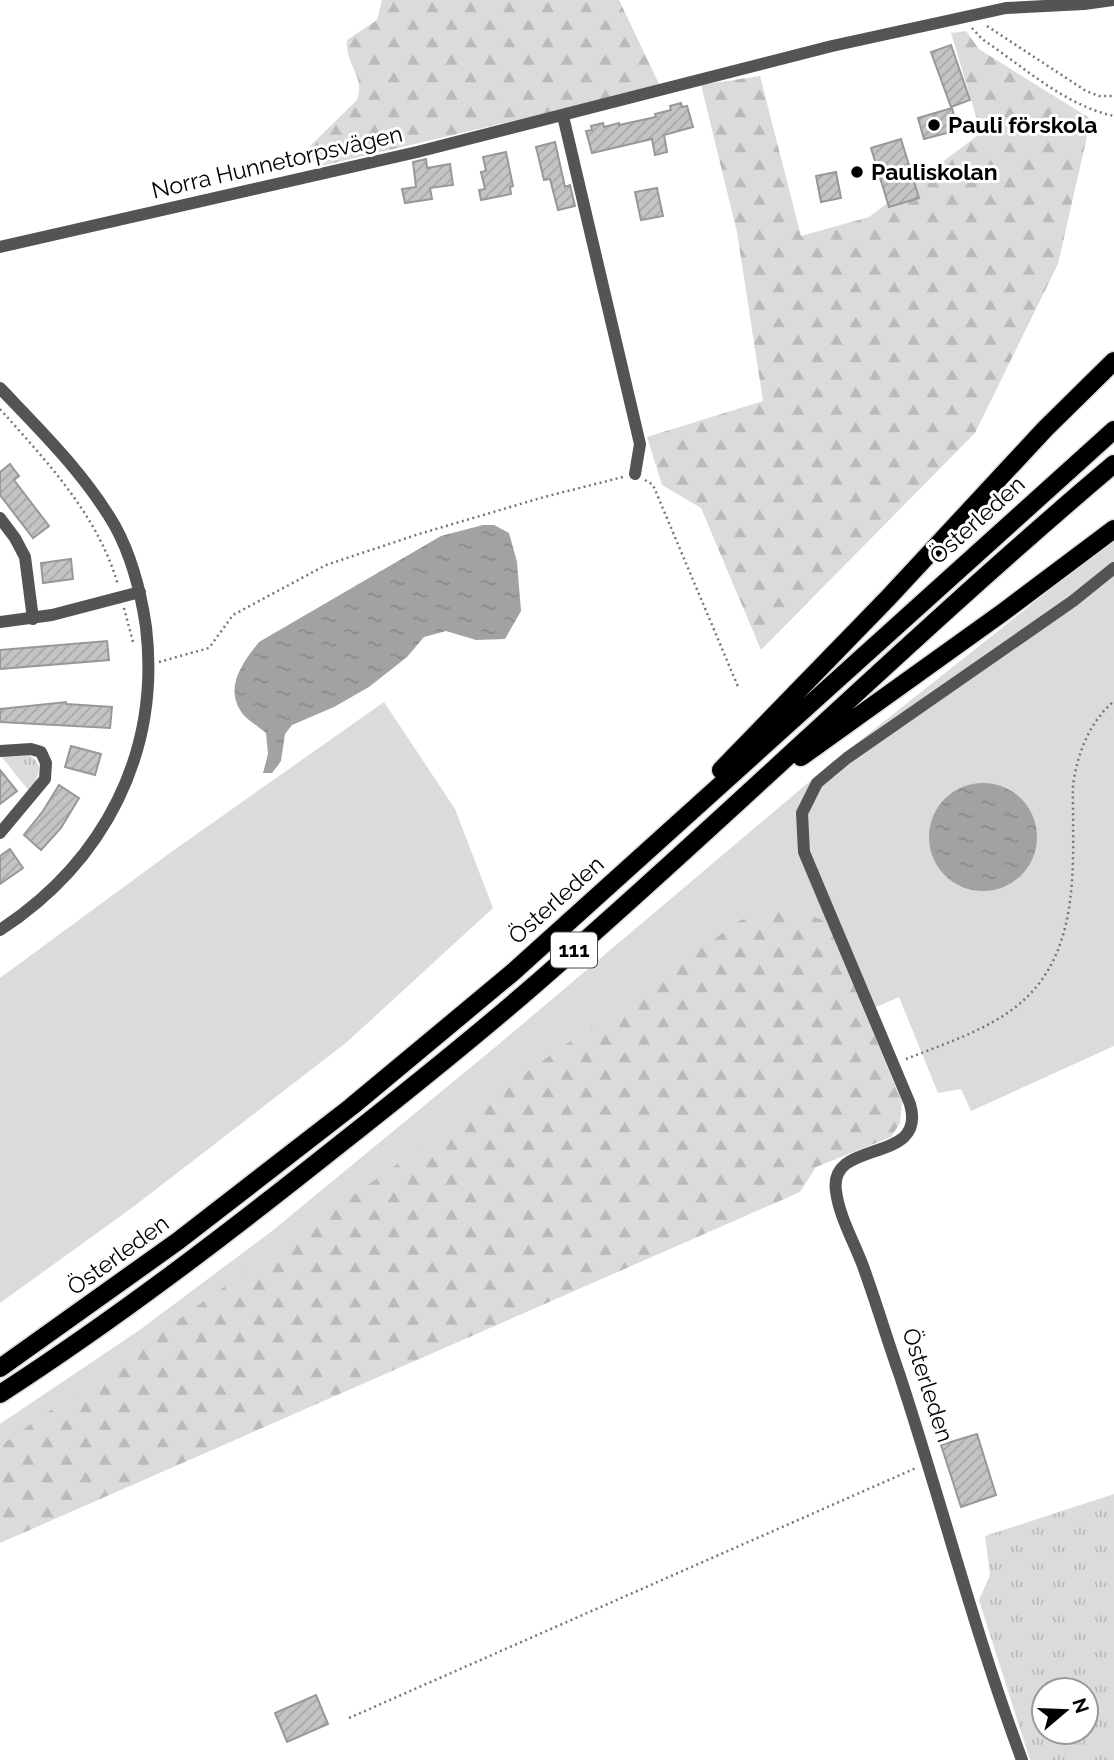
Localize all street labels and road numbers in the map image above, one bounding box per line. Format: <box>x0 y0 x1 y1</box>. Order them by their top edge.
street label: Norra Hunnetorpsvägen <box>149 120 405 204</box>
street label: Österleden <box>924 470 1030 569</box>
street label: Österleden <box>503 850 609 949</box>
road number: 111 <box>551 932 597 968</box>
street label: Österleden <box>62 1209 174 1300</box>
street label: Österleden <box>897 1324 960 1445</box>

